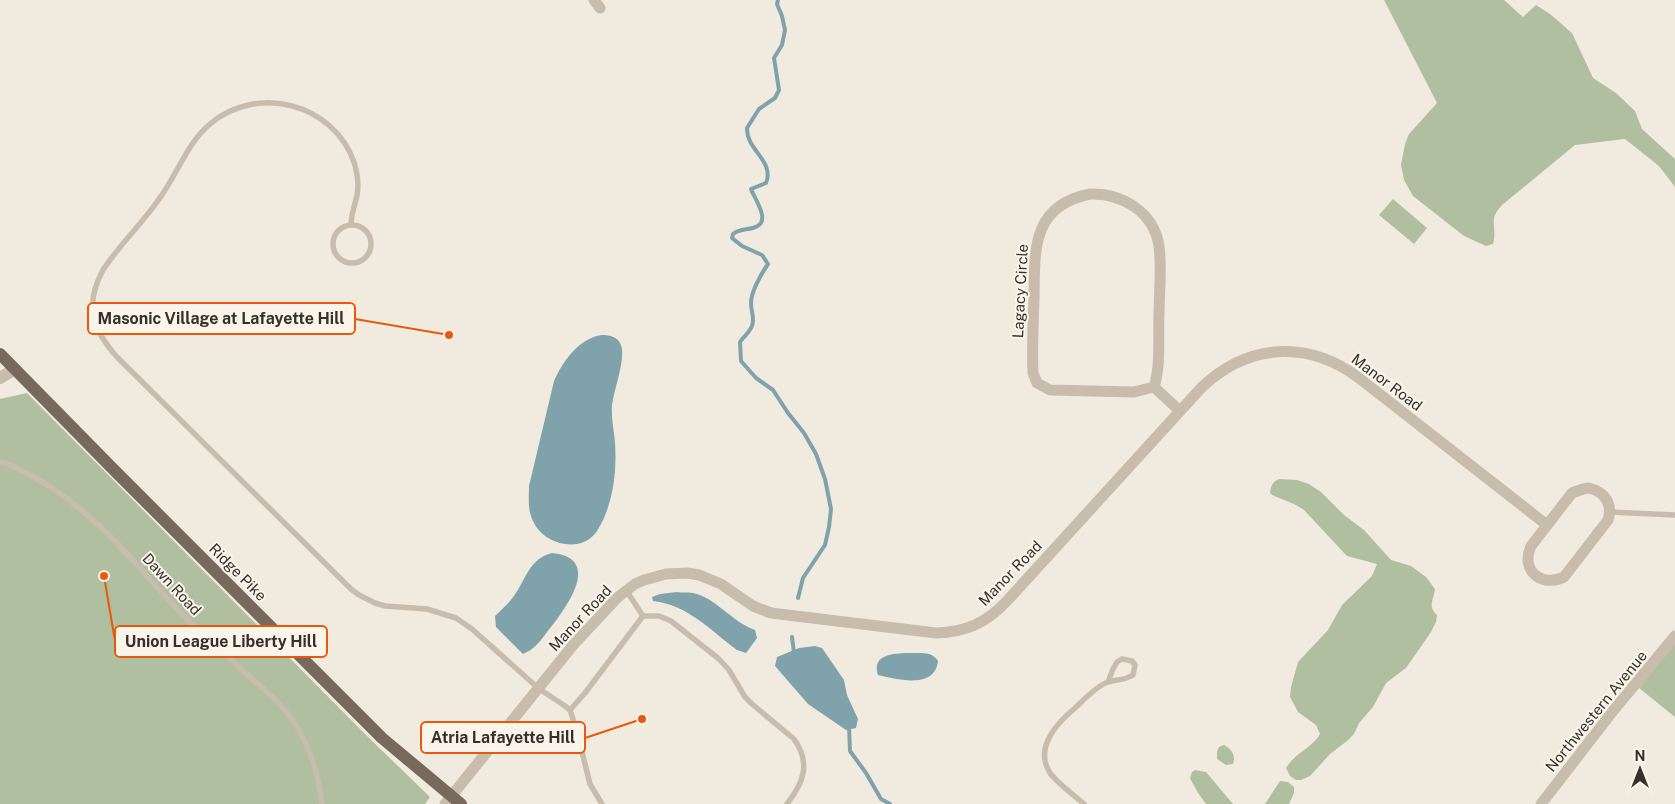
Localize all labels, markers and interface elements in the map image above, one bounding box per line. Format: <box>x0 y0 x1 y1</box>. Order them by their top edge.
street label: Lagacy Circle <box>1009 243 1031 339</box>
callout: Masonic Village at Lafayette Hill <box>88 303 355 334</box>
text: Masonic Village at Lafayette Hill <box>98 309 344 328</box>
street label: Manor Road <box>1348 350 1426 414</box>
street label: Manor Road <box>975 537 1045 609</box>
street label: Ridge Pike <box>206 540 270 604</box>
street label: Dawn Road <box>139 550 205 618</box>
street label: Manor Road <box>545 582 615 654</box>
callout: Union League Liberty Hill <box>115 626 327 657</box>
text: Union League Liberty Hill <box>125 632 317 651</box>
street label: Northwestern Avenue <box>1542 647 1650 775</box>
callout: Atria Lafayette Hill <box>421 722 585 753</box>
text: Atria Lafayette Hill <box>431 728 575 747</box>
north arrow <box>1615 744 1665 794</box>

